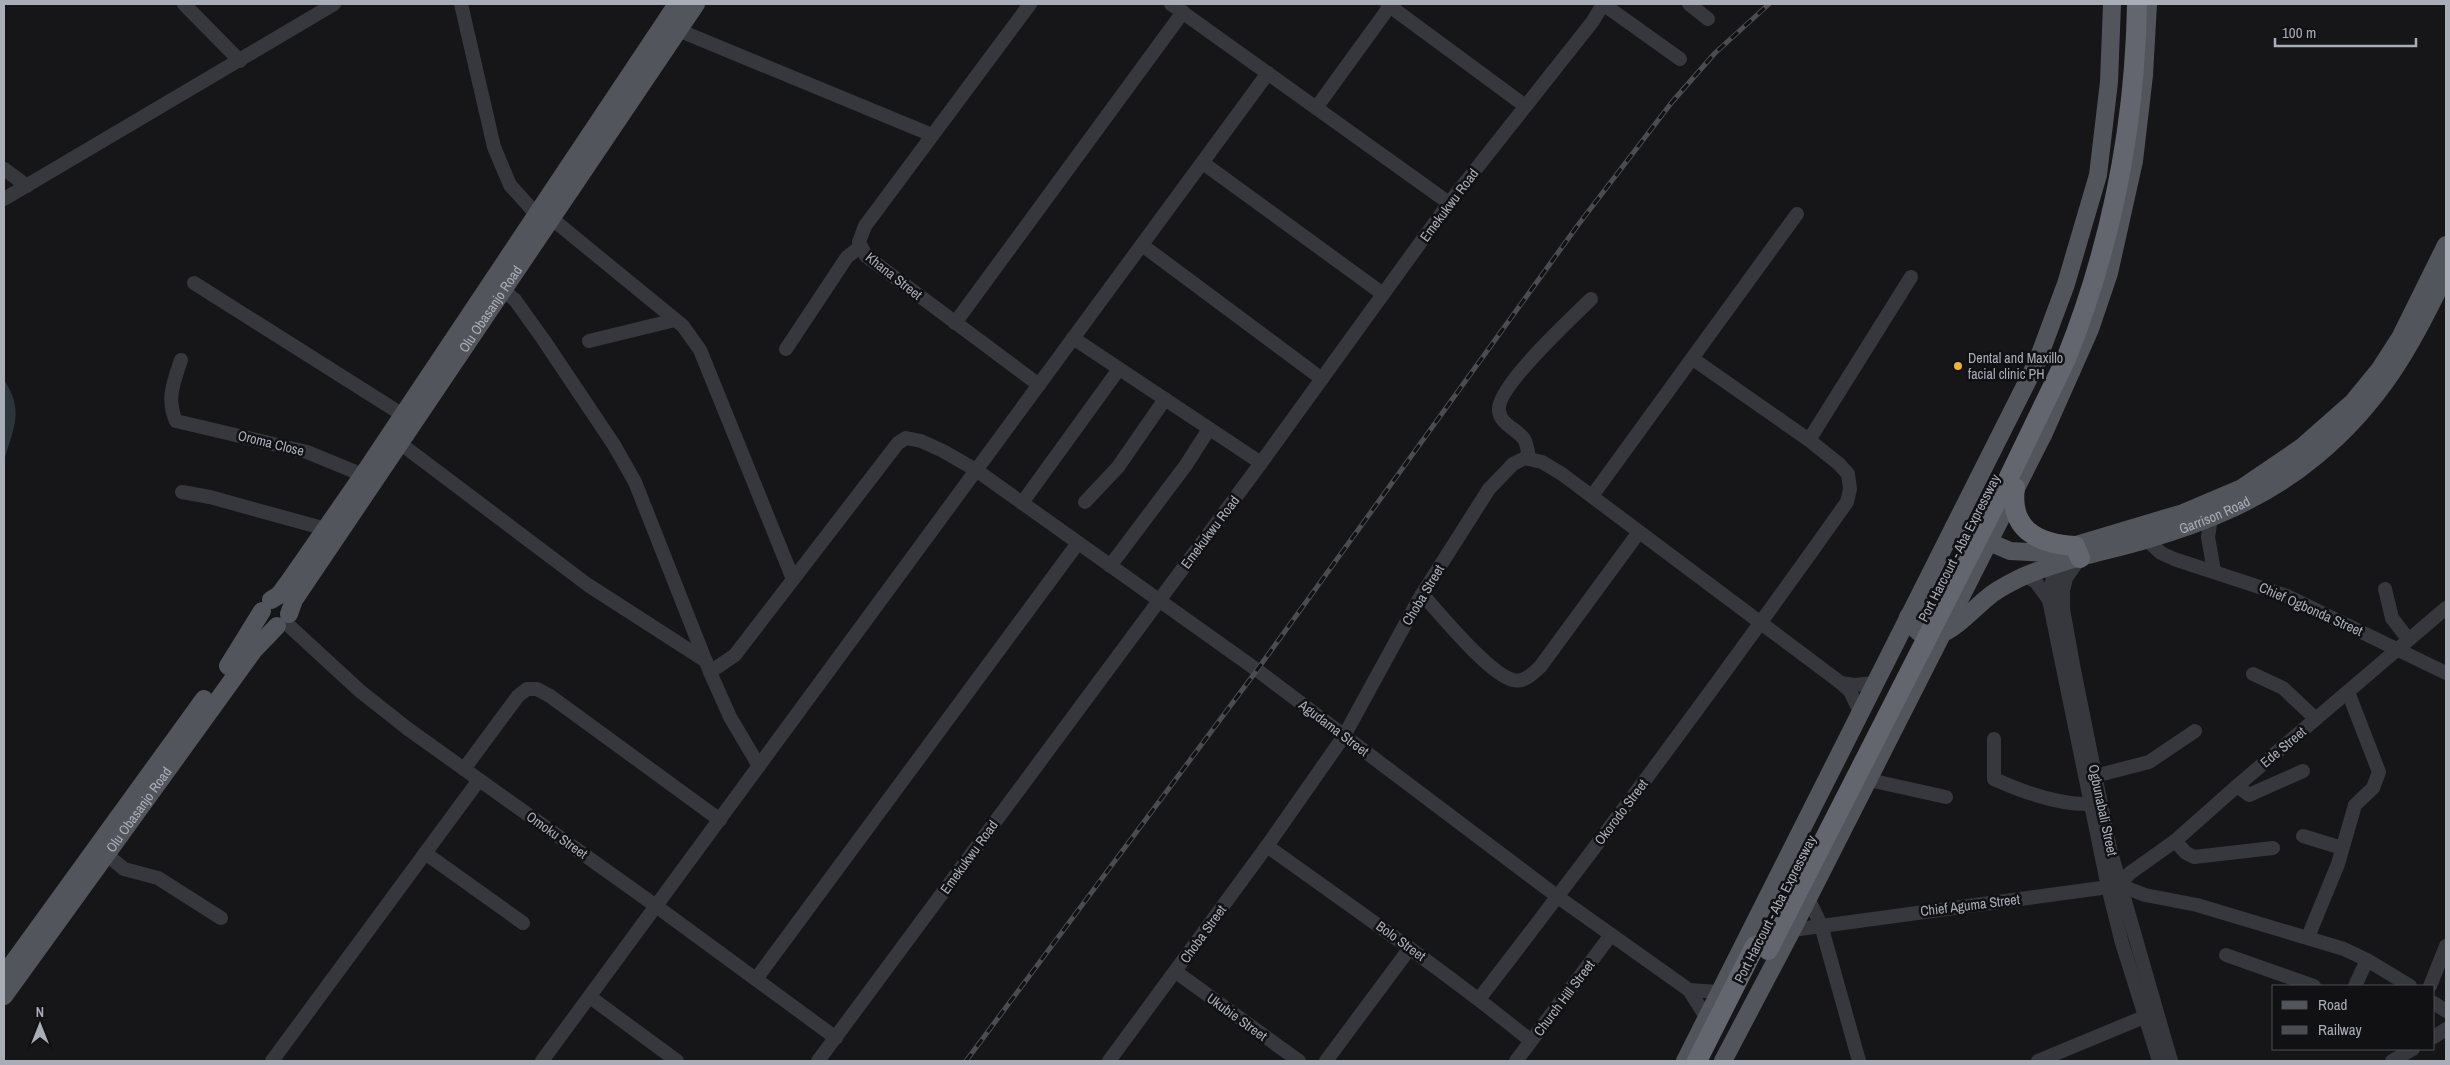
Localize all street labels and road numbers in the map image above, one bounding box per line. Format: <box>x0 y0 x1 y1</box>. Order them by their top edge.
street label: Emekukwu Road <box>1416 165 1482 245</box>
street label: Khana Street <box>862 248 926 304</box>
street label: Olu Obasanjo Road <box>455 262 526 356</box>
street label: Oroma Close <box>236 426 306 460</box>
street label: Port Harcourt - Aba Expressway <box>1914 471 2004 625</box>
street label: Emekukwu Road <box>1177 492 1243 572</box>
street label: Garrison Road <box>2177 492 2253 538</box>
street label: Choba Street <box>1398 561 1448 629</box>
street label: Chief Ogbonda Street <box>2256 578 2366 640</box>
street label: Agudama Street <box>1295 695 1373 760</box>
street label: Ede Street <box>2256 723 2310 771</box>
street label: Olu Obasanjo Road <box>102 763 176 856</box>
street label: Ogbunabali Street <box>2085 763 2121 857</box>
street label: Okorodo Street <box>1590 775 1652 849</box>
street label: Omoku Street <box>523 807 591 863</box>
street label: Emekukwu Road <box>936 817 1002 897</box>
street label: Port Harcourt - Aba Expressway <box>1730 832 1820 986</box>
street label: Chief Aguma Street <box>1919 890 2021 920</box>
street label: Choba Street <box>1176 901 1230 967</box>
street label: Bolo Street <box>1373 917 1429 965</box>
street label: Church Hill Street <box>1530 956 1598 1040</box>
street label: Ukubie Street <box>1203 989 1271 1045</box>

